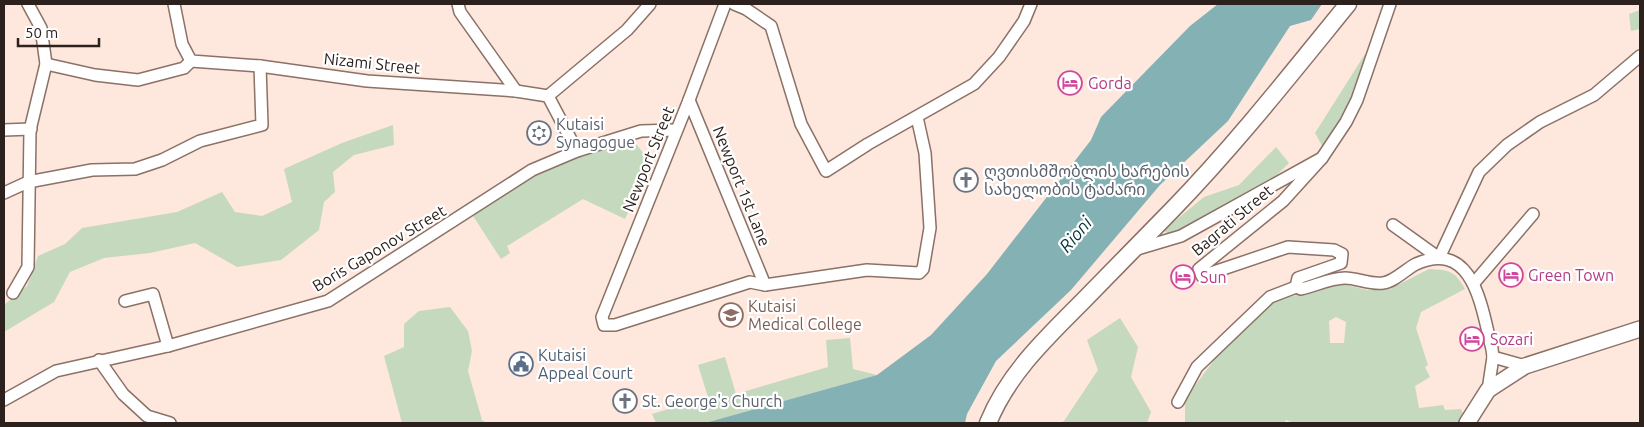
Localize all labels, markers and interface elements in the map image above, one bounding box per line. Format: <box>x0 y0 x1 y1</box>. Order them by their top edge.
scale bar <box>18 15 99 47</box>
text: 50 m <box>25 24 58 41</box>
street label: Nizami Street <box>323 49 422 77</box>
hotel icon: Gorda <box>1057 70 1083 96</box>
place label: Gorda <box>1088 74 1132 92</box>
street label: Newport Street <box>619 103 678 214</box>
place label: Kutaisi Synagogue <box>556 115 635 151</box>
synagogue icon: Kutaisi Synagogue <box>526 120 552 146</box>
street label: Newport 1st Lane <box>710 123 774 249</box>
place label: ღვთისმშობლის ხარების სახელობის ტაძარი <box>984 162 1190 200</box>
church icon: ღვთისმშობლის ხარების სახელობის ტაძარი <box>953 167 979 193</box>
street label: Bagrati Street <box>1188 180 1277 259</box>
street label: Boris Gaponov Street <box>309 201 449 295</box>
water label: Rioni <box>1055 212 1096 256</box>
hotel icon: Green Town <box>1498 262 1524 288</box>
hotel icon: Sun <box>1170 264 1196 290</box>
place label: Green Town <box>1528 266 1614 284</box>
place label: Sun <box>1200 268 1227 286</box>
place label: Kutaisi Medical College <box>748 297 862 333</box>
school or university icon: Kutaisi Medical College <box>718 302 744 328</box>
hotel icon: Sozari <box>1459 326 1485 352</box>
place label: Sozari <box>1490 330 1533 348</box>
place label: Kutaisi Appeal Court <box>538 346 633 382</box>
public building icon: Kutaisi Appeal Court <box>508 351 534 377</box>
church icon: St. George's Church <box>612 388 638 414</box>
place label: St. George's Church <box>642 392 782 410</box>

